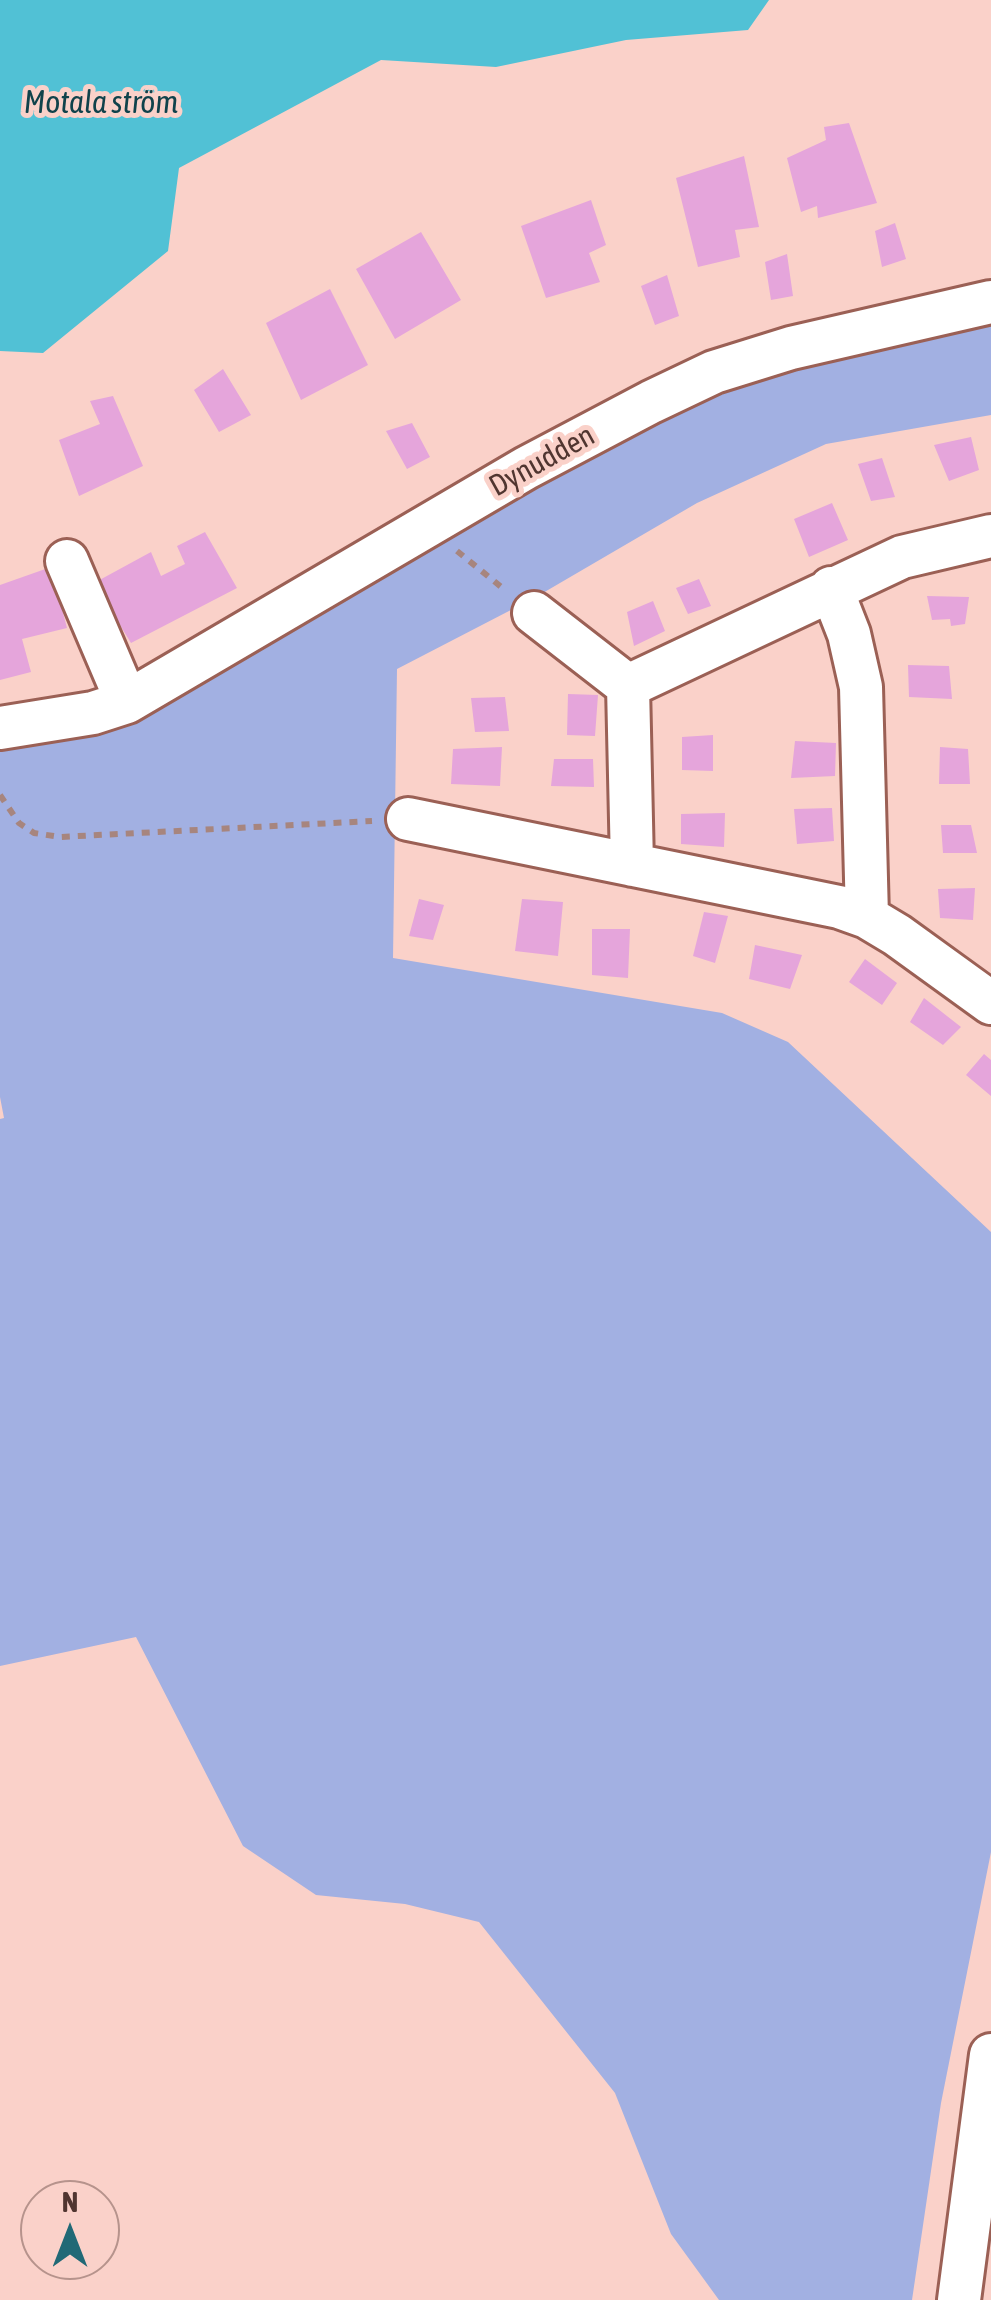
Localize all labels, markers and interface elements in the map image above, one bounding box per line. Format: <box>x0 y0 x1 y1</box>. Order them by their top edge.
water label: Motala ström <box>24 84 178 122</box>
street label: Dynudden <box>483 417 601 505</box>
north arrow <box>20 2180 120 2280</box>
text: N <box>62 2186 78 2218</box>

